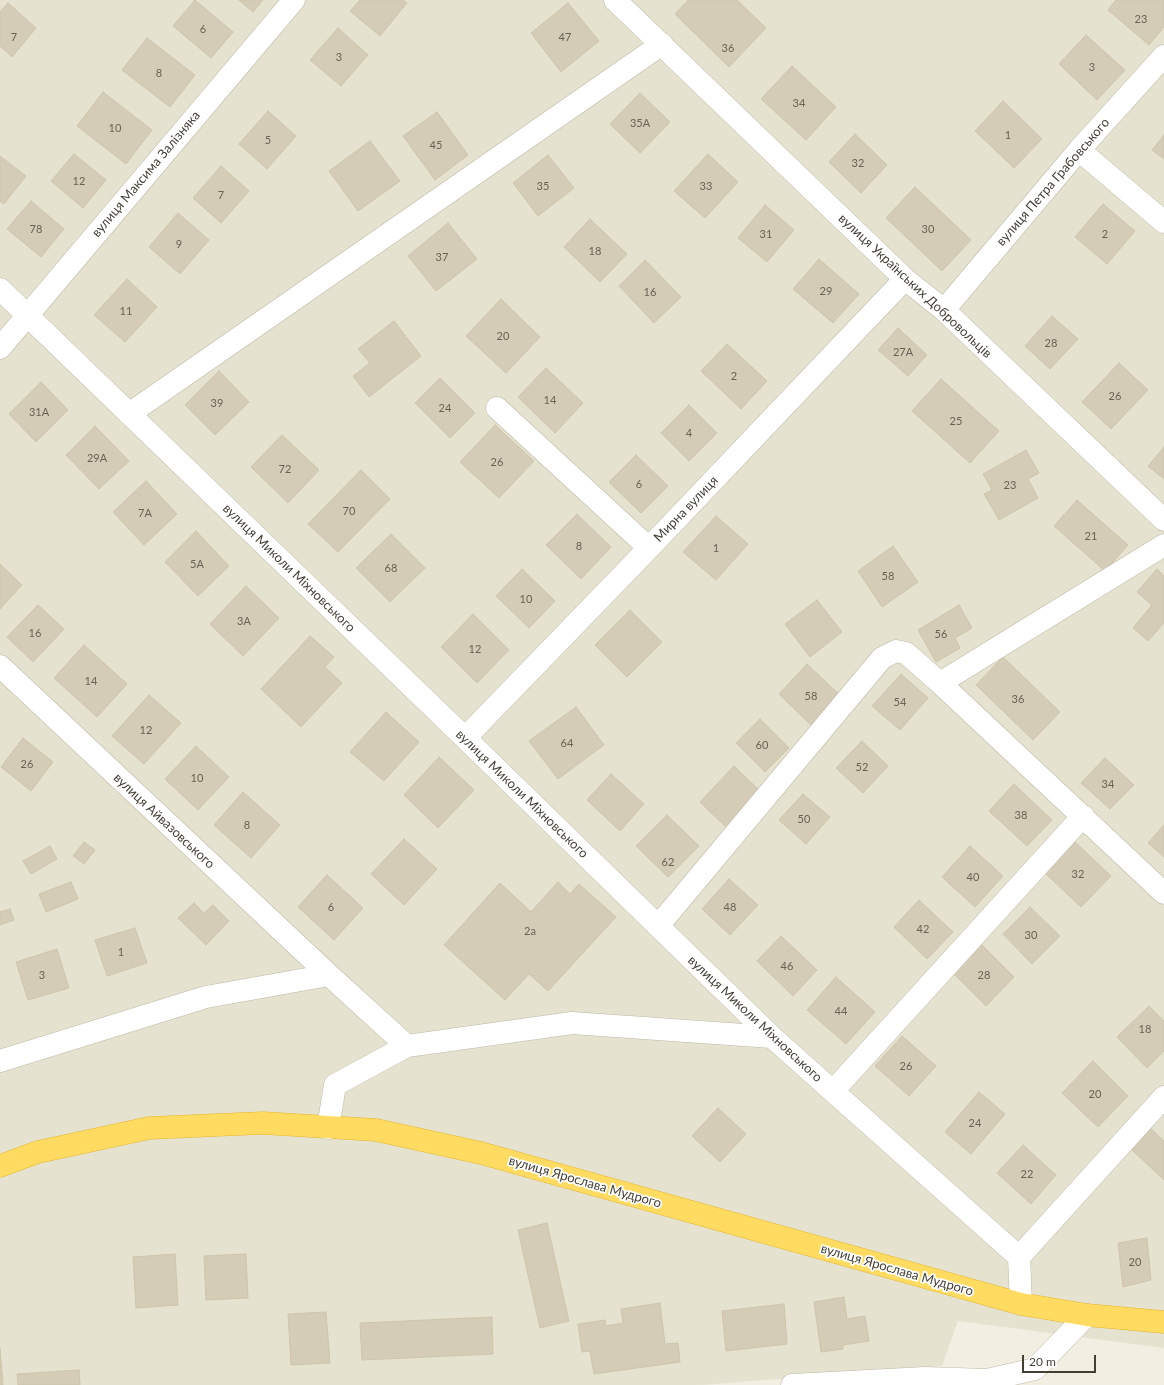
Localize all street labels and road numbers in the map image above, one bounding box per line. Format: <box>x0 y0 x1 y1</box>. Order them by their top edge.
street label: вулиця Максима Залізняка <box>89 108 203 240</box>
street label: вулиця Петра Грабовського <box>993 115 1113 249</box>
street label: вулиця Українських Добровольців <box>835 211 995 361</box>
street label: Мирна вулиця <box>651 473 721 545</box>
street label: вулиця Миколи Міхновського <box>220 501 358 635</box>
street label: вулиця Миколи Міхновського <box>453 727 591 861</box>
street label: вулиця Айвазовського <box>110 770 218 872</box>
street label: вулиця Миколи Міхновського <box>685 953 825 1085</box>
street label: вулиця Ярослава Мудрого <box>507 1153 663 1211</box>
street label: вулиця Ярослава Мудрого <box>819 1241 975 1299</box>

